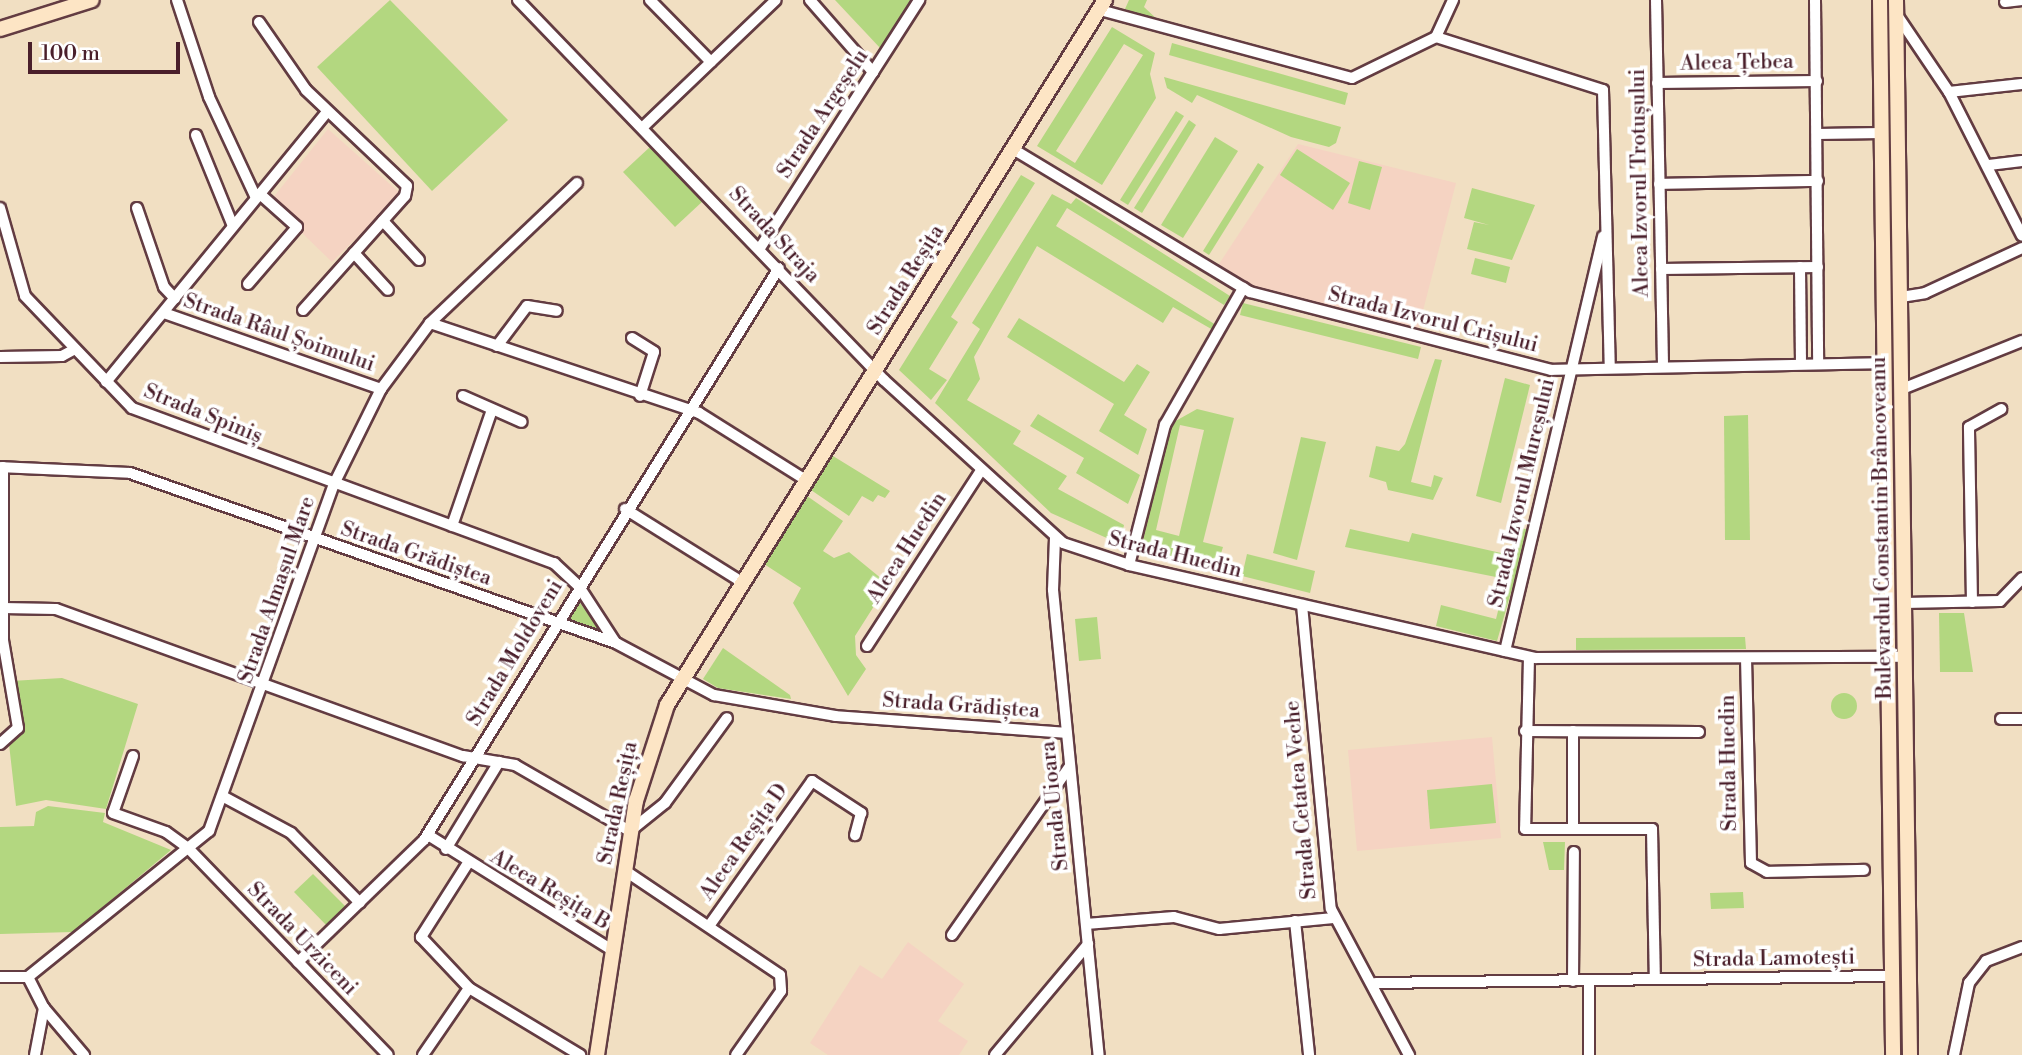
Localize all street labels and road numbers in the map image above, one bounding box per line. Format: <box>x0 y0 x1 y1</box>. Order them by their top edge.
street label: Strada Argeșelu <box>772 45 874 183</box>
street label: Aleea Țebea <box>1680 49 1794 77</box>
street label: Aleea Izvorul Trotușului <box>1625 68 1655 298</box>
street label: Strada Straja <box>723 182 825 288</box>
street label: Strada Reșița <box>862 220 950 340</box>
street label: Strada Izvorul Crișului <box>1326 282 1540 358</box>
street label: Strada Râul Șoimului <box>180 288 378 378</box>
street label: Bulevardul Constantin Brâncoveanu <box>1866 356 1898 700</box>
street label: Strada Izvorul Mureșului <box>1483 376 1561 610</box>
street label: Strada Spiniș <box>140 379 266 449</box>
street label: Aleea Huedin <box>862 488 952 608</box>
street label: Strada Almașul Mare <box>233 493 321 687</box>
street label: Strada Grădiștea <box>337 516 495 592</box>
street label: Strada Huedin <box>1106 526 1244 584</box>
street label: Strada Moldoveni <box>461 575 569 731</box>
street label: Strada Grădiștea <box>881 688 1041 724</box>
street label: Strada Huedin <box>1715 694 1743 832</box>
street label: Strada Cetatea Veche <box>1280 699 1322 901</box>
street label: Strada Reșița <box>593 739 643 867</box>
street label: Strada Uioara <box>1036 740 1074 872</box>
street label: Aleea Reșița D <box>694 779 794 905</box>
street label: Aleea Reșița B <box>486 844 614 936</box>
street label: Strada Urziceni <box>242 877 362 1001</box>
street label: Strada Lamotești <box>1693 945 1855 973</box>

